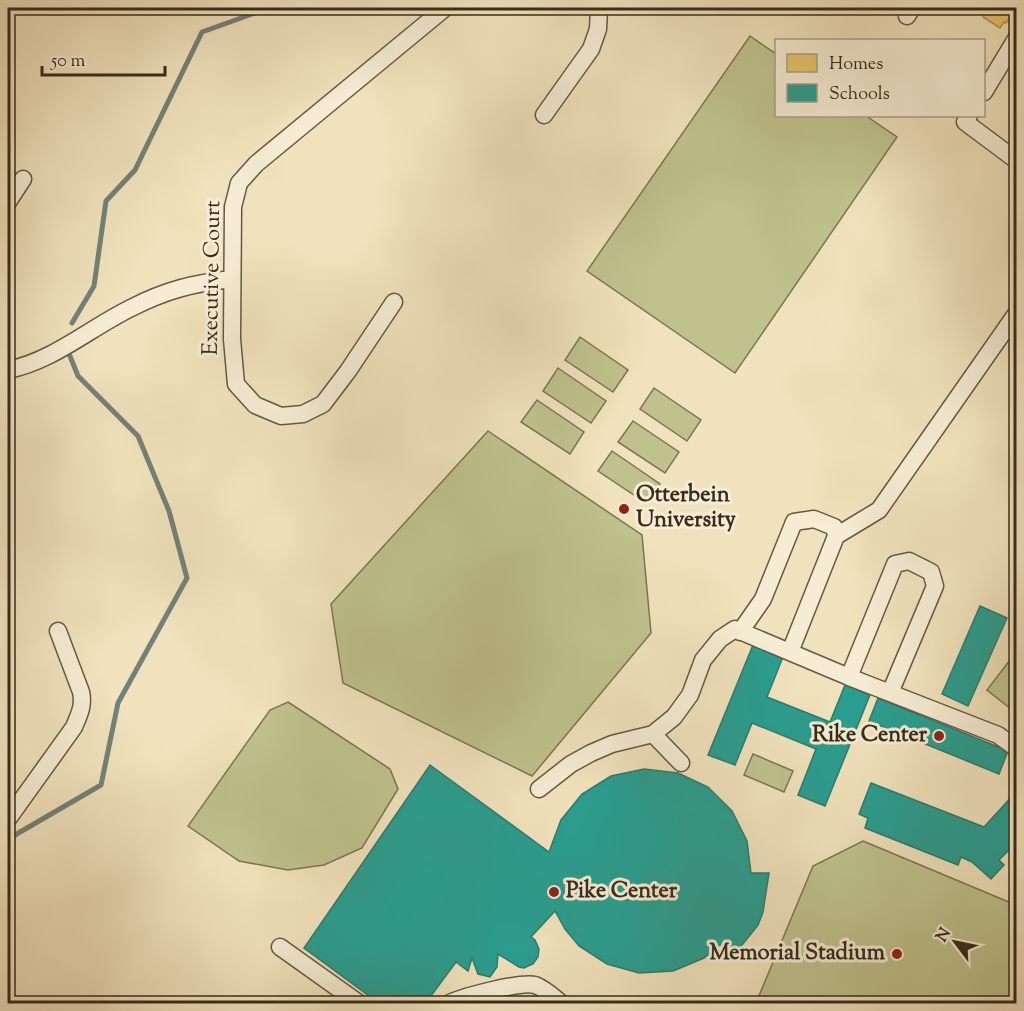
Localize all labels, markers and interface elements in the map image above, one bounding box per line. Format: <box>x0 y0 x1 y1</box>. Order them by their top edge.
scale bar <box>42 39 165 77</box>
legend <box>775 39 985 117</box>
text: 50 m <box>50 49 86 75</box>
text: Homes <box>829 52 883 78</box>
text: Schools <box>829 82 890 108</box>
street label: Executive Court <box>196 200 230 356</box>
place label: Otterbein University <box>636 480 736 537</box>
marker: Otterbein University <box>617 502 631 516</box>
place label: Rike Center <box>812 720 928 752</box>
marker: Rike Center <box>932 729 946 743</box>
place label: Pike Center <box>566 876 678 908</box>
marker: Pike Center <box>547 885 561 899</box>
north arrow <box>925 912 985 972</box>
text: N <box>931 924 958 947</box>
place label: Memorial Stadium <box>709 938 886 970</box>
marker: Memorial Stadium <box>890 947 904 961</box>

